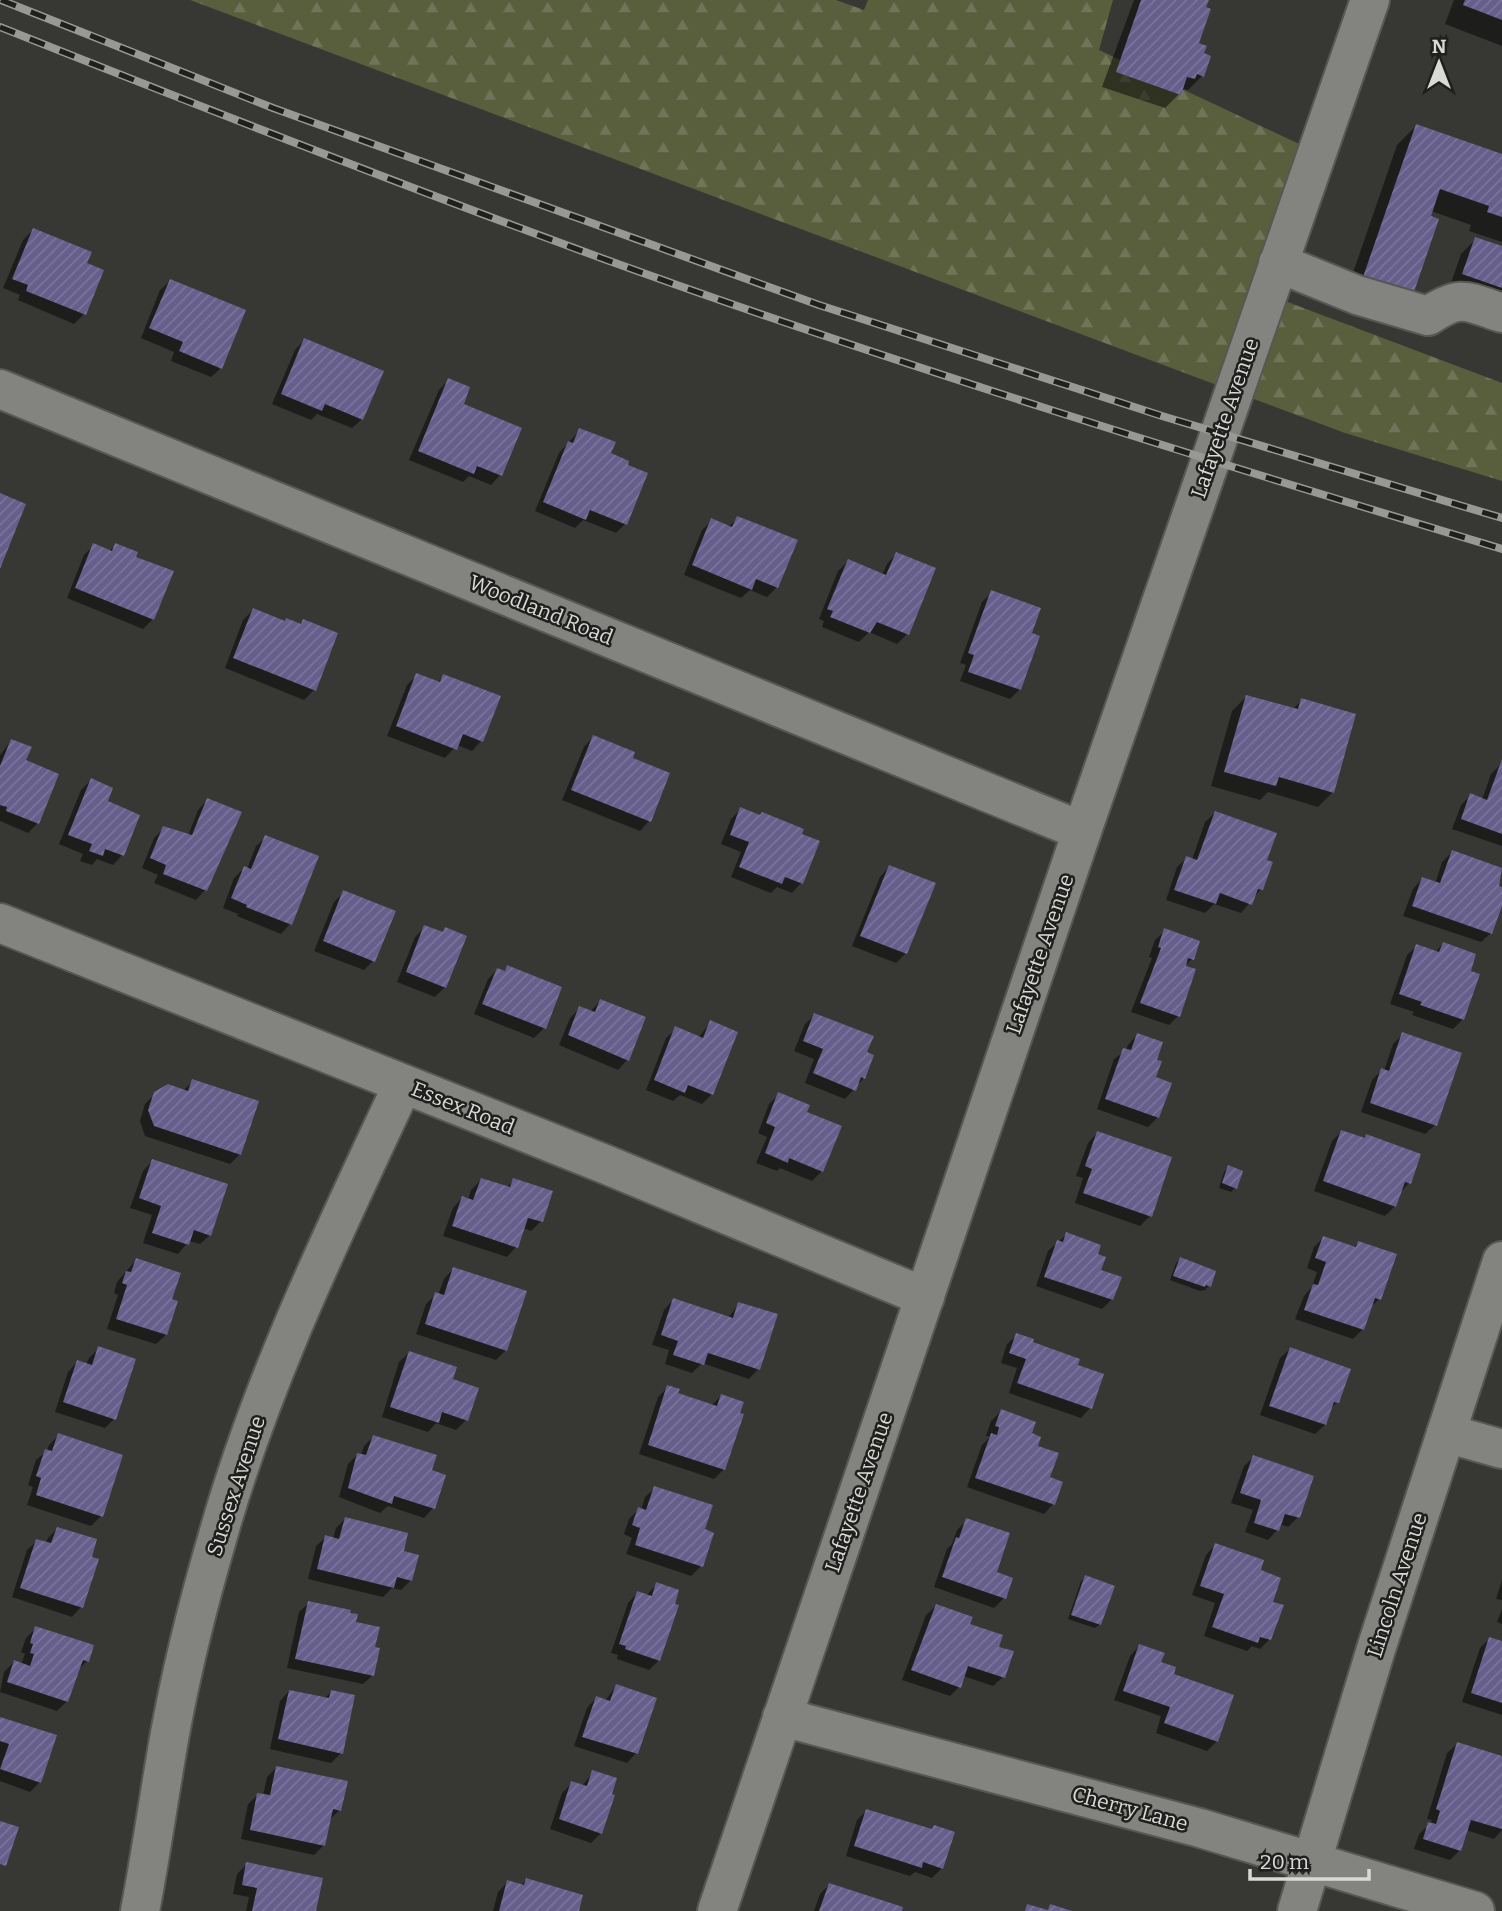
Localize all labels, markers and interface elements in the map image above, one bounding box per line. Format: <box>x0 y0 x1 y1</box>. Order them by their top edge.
north arrow <box>1404 28 1474 98</box>
text: N <box>1432 35 1447 58</box>
street label: Lafayette Avenue <box>1185 335 1265 501</box>
street label: Woodland Road <box>465 569 617 651</box>
street label: Lafayette Avenue <box>1000 871 1080 1037</box>
street label: Essex Road <box>408 1076 518 1140</box>
street label: Lafayette Avenue <box>819 1409 899 1575</box>
street label: Sussex Avenue <box>201 1413 271 1559</box>
street label: Lincoln Avenue <box>1361 1509 1433 1661</box>
street label: Cherry Lane <box>1069 1781 1191 1837</box>
scale bar <box>1250 1838 1369 1882</box>
text: 20 m <box>1260 1849 1309 1875</box>

